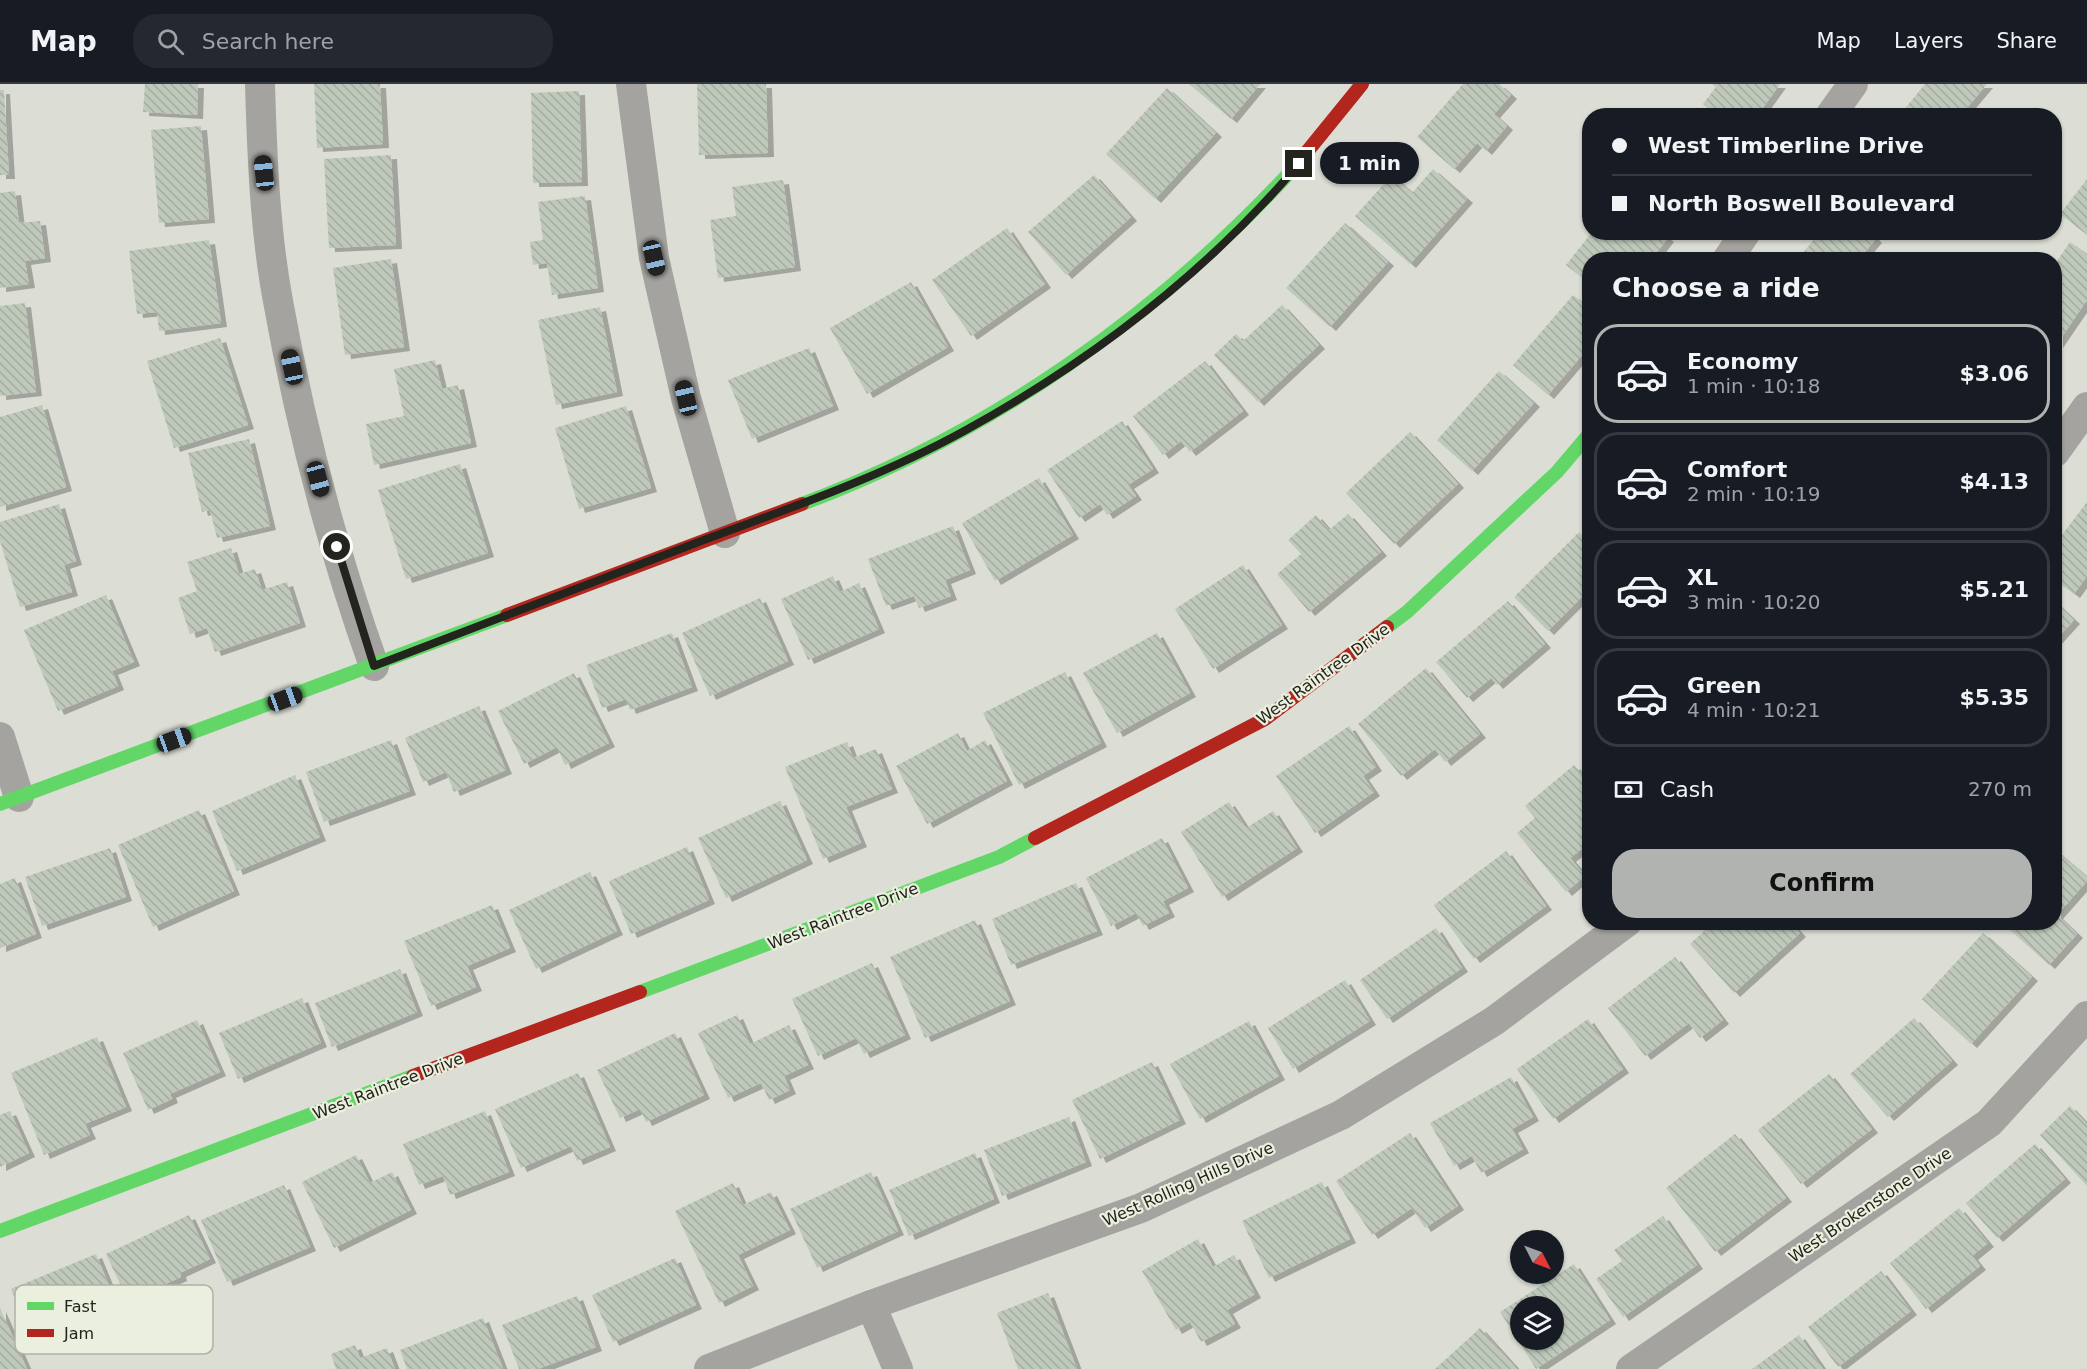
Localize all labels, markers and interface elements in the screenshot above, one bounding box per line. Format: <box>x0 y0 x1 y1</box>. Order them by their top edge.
search box <box>133 14 553 68</box>
text: Map <box>30 25 97 58</box>
icon: search <box>154 25 187 58</box>
text: Search here <box>202 29 334 54</box>
text: Map <box>1817 29 1861 53</box>
text: Layers <box>1894 29 1963 53</box>
text: Share <box>1996 29 2057 53</box>
text: West Timberline Drive <box>1648 133 1924 158</box>
callout: 1 min <box>1320 143 1419 185</box>
route end <box>1285 150 1312 177</box>
text: 1 min <box>1338 151 1401 175</box>
car <box>253 154 275 192</box>
text: North Boswell Boulevard <box>1648 191 1955 216</box>
car <box>641 238 667 278</box>
text: Choose a ride <box>1612 272 1820 303</box>
icon: car <box>1615 347 1669 401</box>
car <box>279 348 305 386</box>
text: Economy <box>1687 349 1798 374</box>
text: $3.06 <box>1959 361 2029 386</box>
text: 1 min · 10:18 <box>1687 374 1821 398</box>
car <box>673 378 699 418</box>
icon: car <box>1615 455 1669 509</box>
text: Comfort <box>1687 457 1787 482</box>
car <box>305 459 331 499</box>
text: $4.13 <box>1959 469 2029 494</box>
text: 2 min · 10:19 <box>1687 482 1821 506</box>
route start <box>323 533 350 560</box>
icon: car <box>1615 563 1669 617</box>
text: XL <box>1687 565 1718 590</box>
text: $5.21 <box>1959 577 2029 602</box>
text: 3 min · 10:20 <box>1687 590 1821 614</box>
street label: West Raintree Drive <box>1253 619 1393 729</box>
icon: car <box>1615 671 1669 725</box>
text: Green <box>1687 673 1761 698</box>
car <box>265 684 305 714</box>
text: $5.35 <box>1959 685 2029 710</box>
text: 4 min · 10:21 <box>1687 698 1821 722</box>
car <box>154 725 194 755</box>
icon: cash <box>1612 773 1645 806</box>
text: Cash <box>1660 777 1714 802</box>
text: 270 m <box>1968 777 2032 801</box>
button: Confirm <box>1612 849 2032 918</box>
street label: West Raintree Drive <box>765 879 921 953</box>
street label: West Raintree Drive <box>310 1049 466 1123</box>
street label: West Rolling Hills Drive <box>1100 1138 1276 1230</box>
street label: West Brokenstone Drive <box>1785 1143 1955 1267</box>
north arrow <box>1510 1230 1564 1284</box>
map controls <box>1510 1230 1564 1350</box>
legend <box>15 1285 213 1354</box>
button: layers <box>1510 1296 1564 1350</box>
text: Fast <box>64 1297 96 1316</box>
text: Jam <box>63 1324 94 1343</box>

